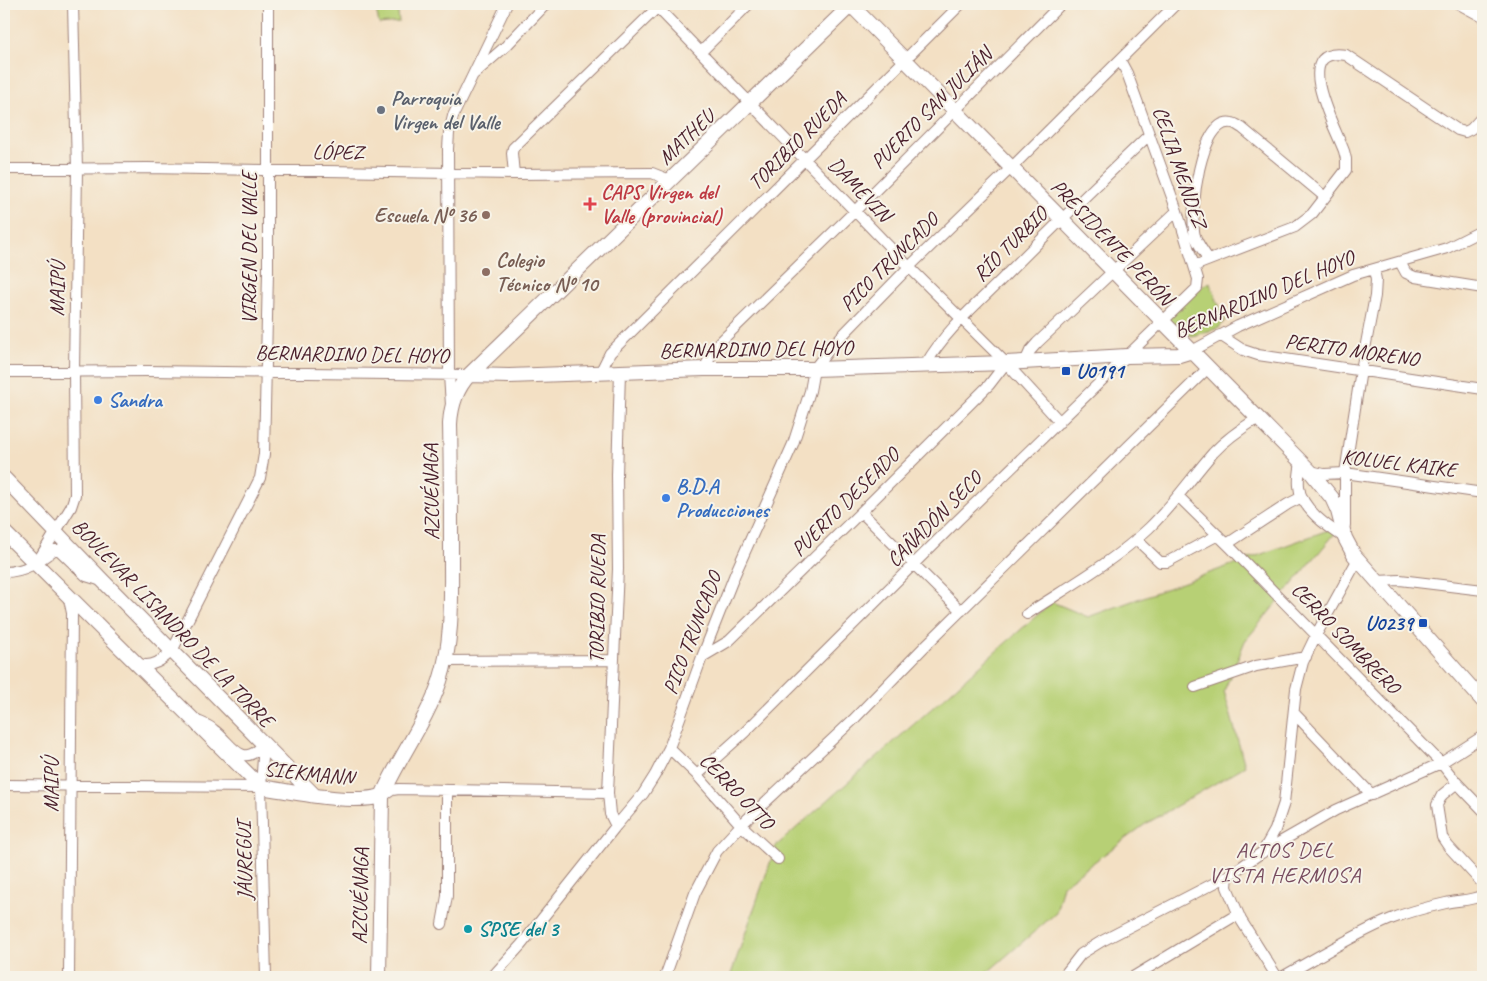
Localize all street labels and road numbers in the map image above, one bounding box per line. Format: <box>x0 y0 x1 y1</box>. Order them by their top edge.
street label: PUERTO SAN JULIÁN <box>865 39 1000 174</box>
street label: TORIBIO RUEDA <box>742 85 853 196</box>
street label: MATHEU <box>652 102 722 170</box>
street label: CELIA MENDEZ <box>1147 103 1214 234</box>
street label: LÓPEZ <box>312 139 367 165</box>
street label: DAMEVIN <box>823 151 899 229</box>
street label: VIRGEN DEL VALLE <box>236 169 262 324</box>
street label: PRESIDENTE PERÓN <box>1045 174 1181 313</box>
street label: RÍO TURBIO <box>967 199 1055 287</box>
street label: PICO TRUNCADO <box>834 205 946 317</box>
street label: BERNARDINO DEL HOYO <box>1170 243 1360 344</box>
street label: MAIPÚ <box>44 258 71 316</box>
street label: PERITO MORENO <box>1284 328 1423 373</box>
street label: BERNARDINO DEL HOYO <box>659 334 855 364</box>
street label: BERNARDINO DEL HOYO <box>255 339 451 369</box>
street label: PUERTO DESEADO <box>785 440 907 562</box>
street label: AZCUÉNAGA <box>417 443 445 540</box>
street label: KOLUEL KAIKE <box>1341 443 1460 483</box>
street label: CAÑADÓN SECO <box>881 464 989 572</box>
street label: BOULEVAR LISANDRO DE LA TORRE <box>67 513 281 734</box>
street label: TORIBIO RUEDA <box>583 533 611 663</box>
street label: PICO TRUNCADO <box>657 566 728 698</box>
street label: CERRO SOMBRERO <box>1286 577 1408 701</box>
street label: CERRO OTTO <box>694 747 781 836</box>
street label: MAIPÚ <box>38 754 64 812</box>
street label: SIEKMANN <box>263 755 358 791</box>
street label: JÁUREGUI <box>230 817 258 901</box>
street label: AZCUÉNAGA <box>346 847 374 944</box>

